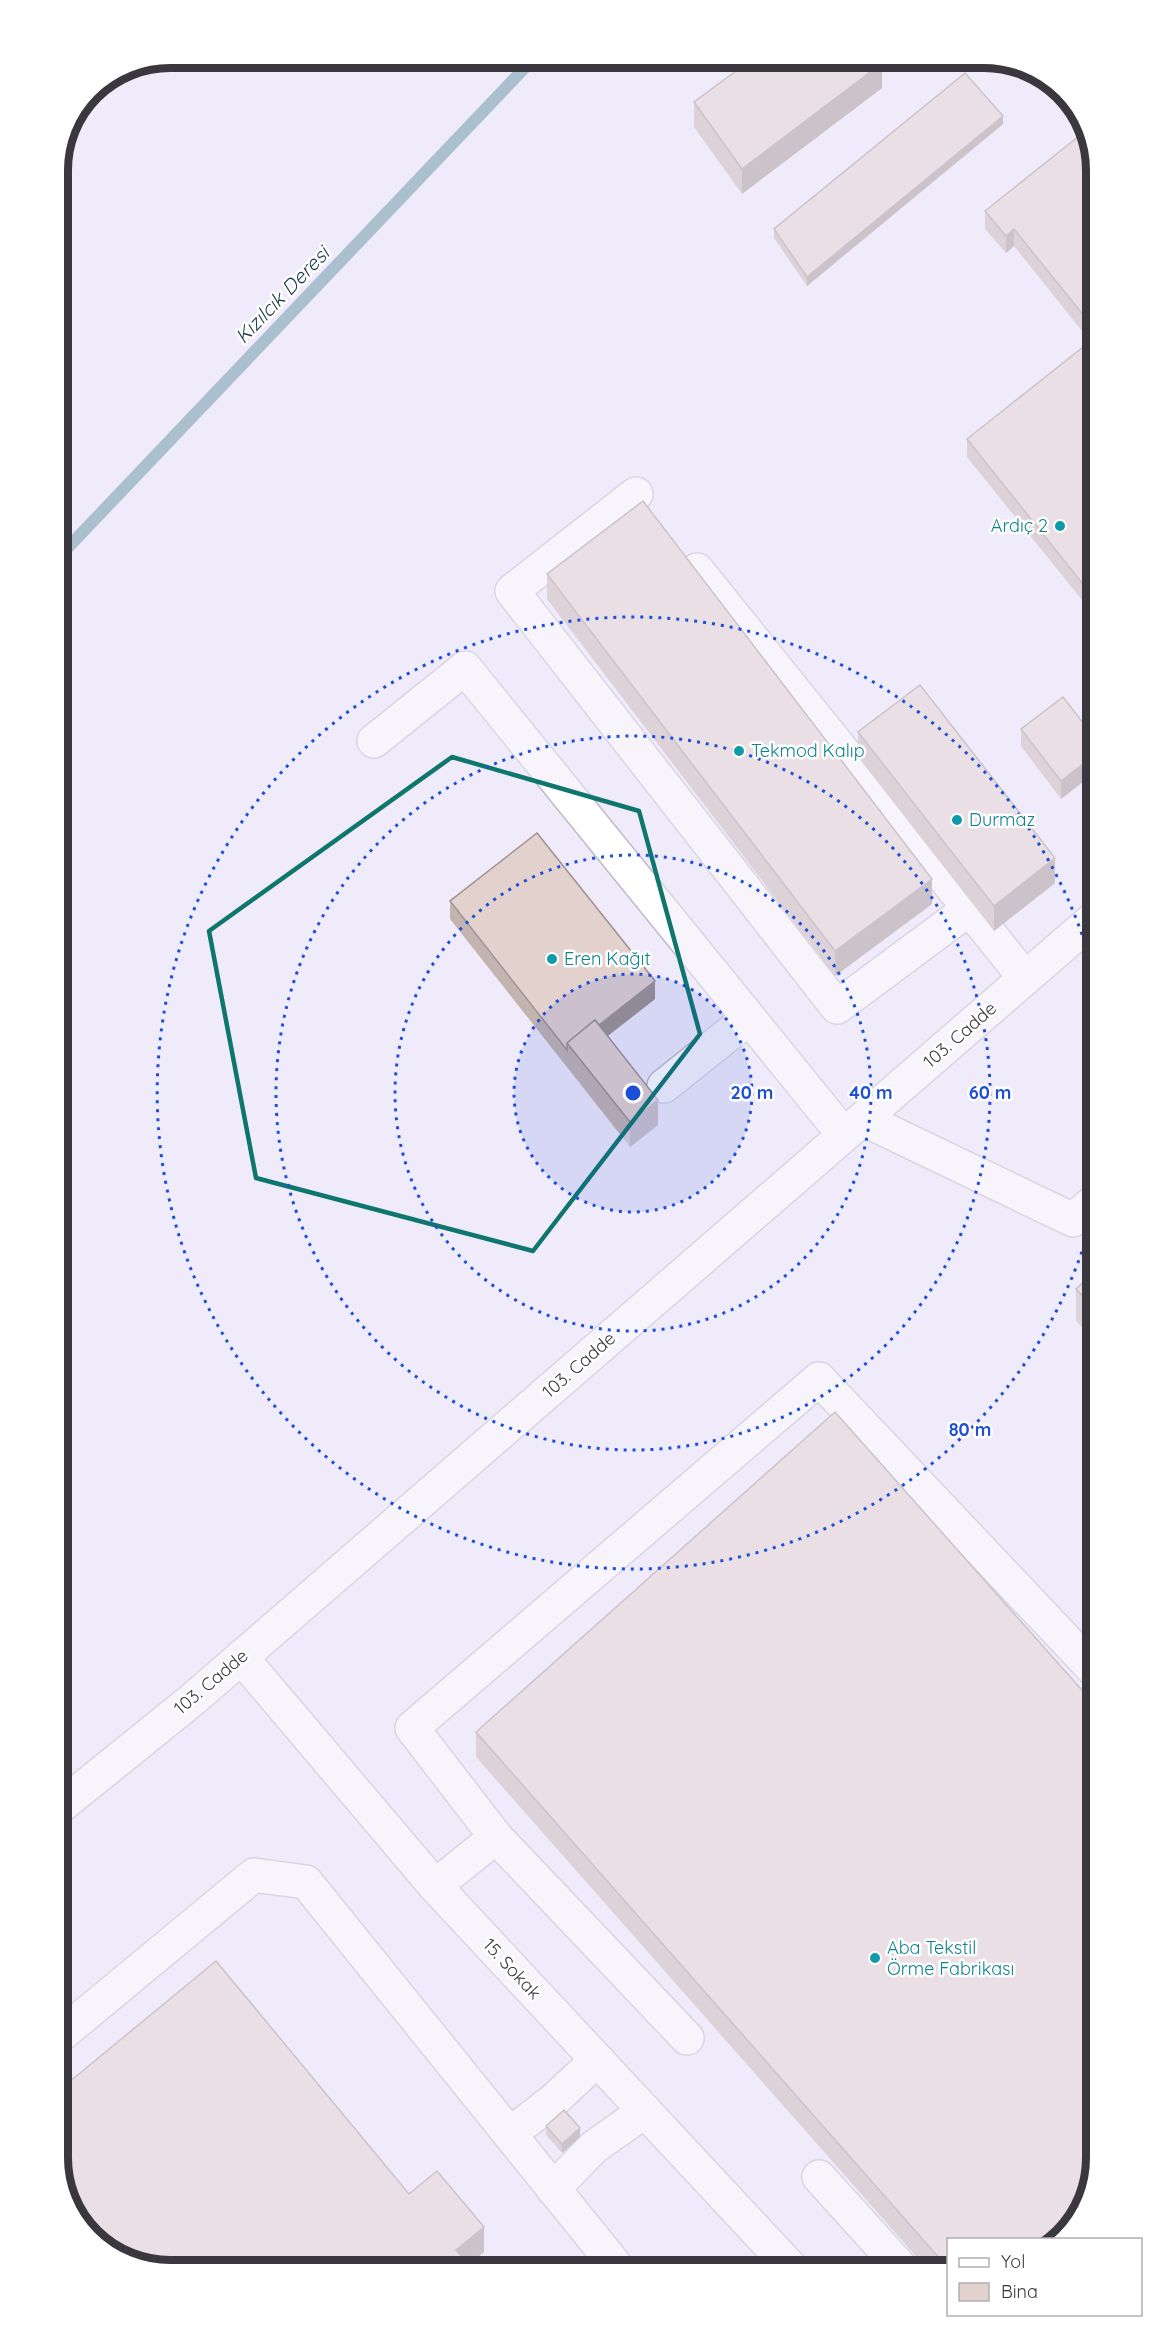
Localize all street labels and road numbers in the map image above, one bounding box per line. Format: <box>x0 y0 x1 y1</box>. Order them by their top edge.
street label: 103. Cadde <box>918 997 1001 1073</box>
street label: 103. Cadde <box>537 1327 620 1403</box>
street label: 103. Cadde <box>169 1644 252 1719</box>
street label: 15. Sokak <box>478 1933 546 2004</box>

